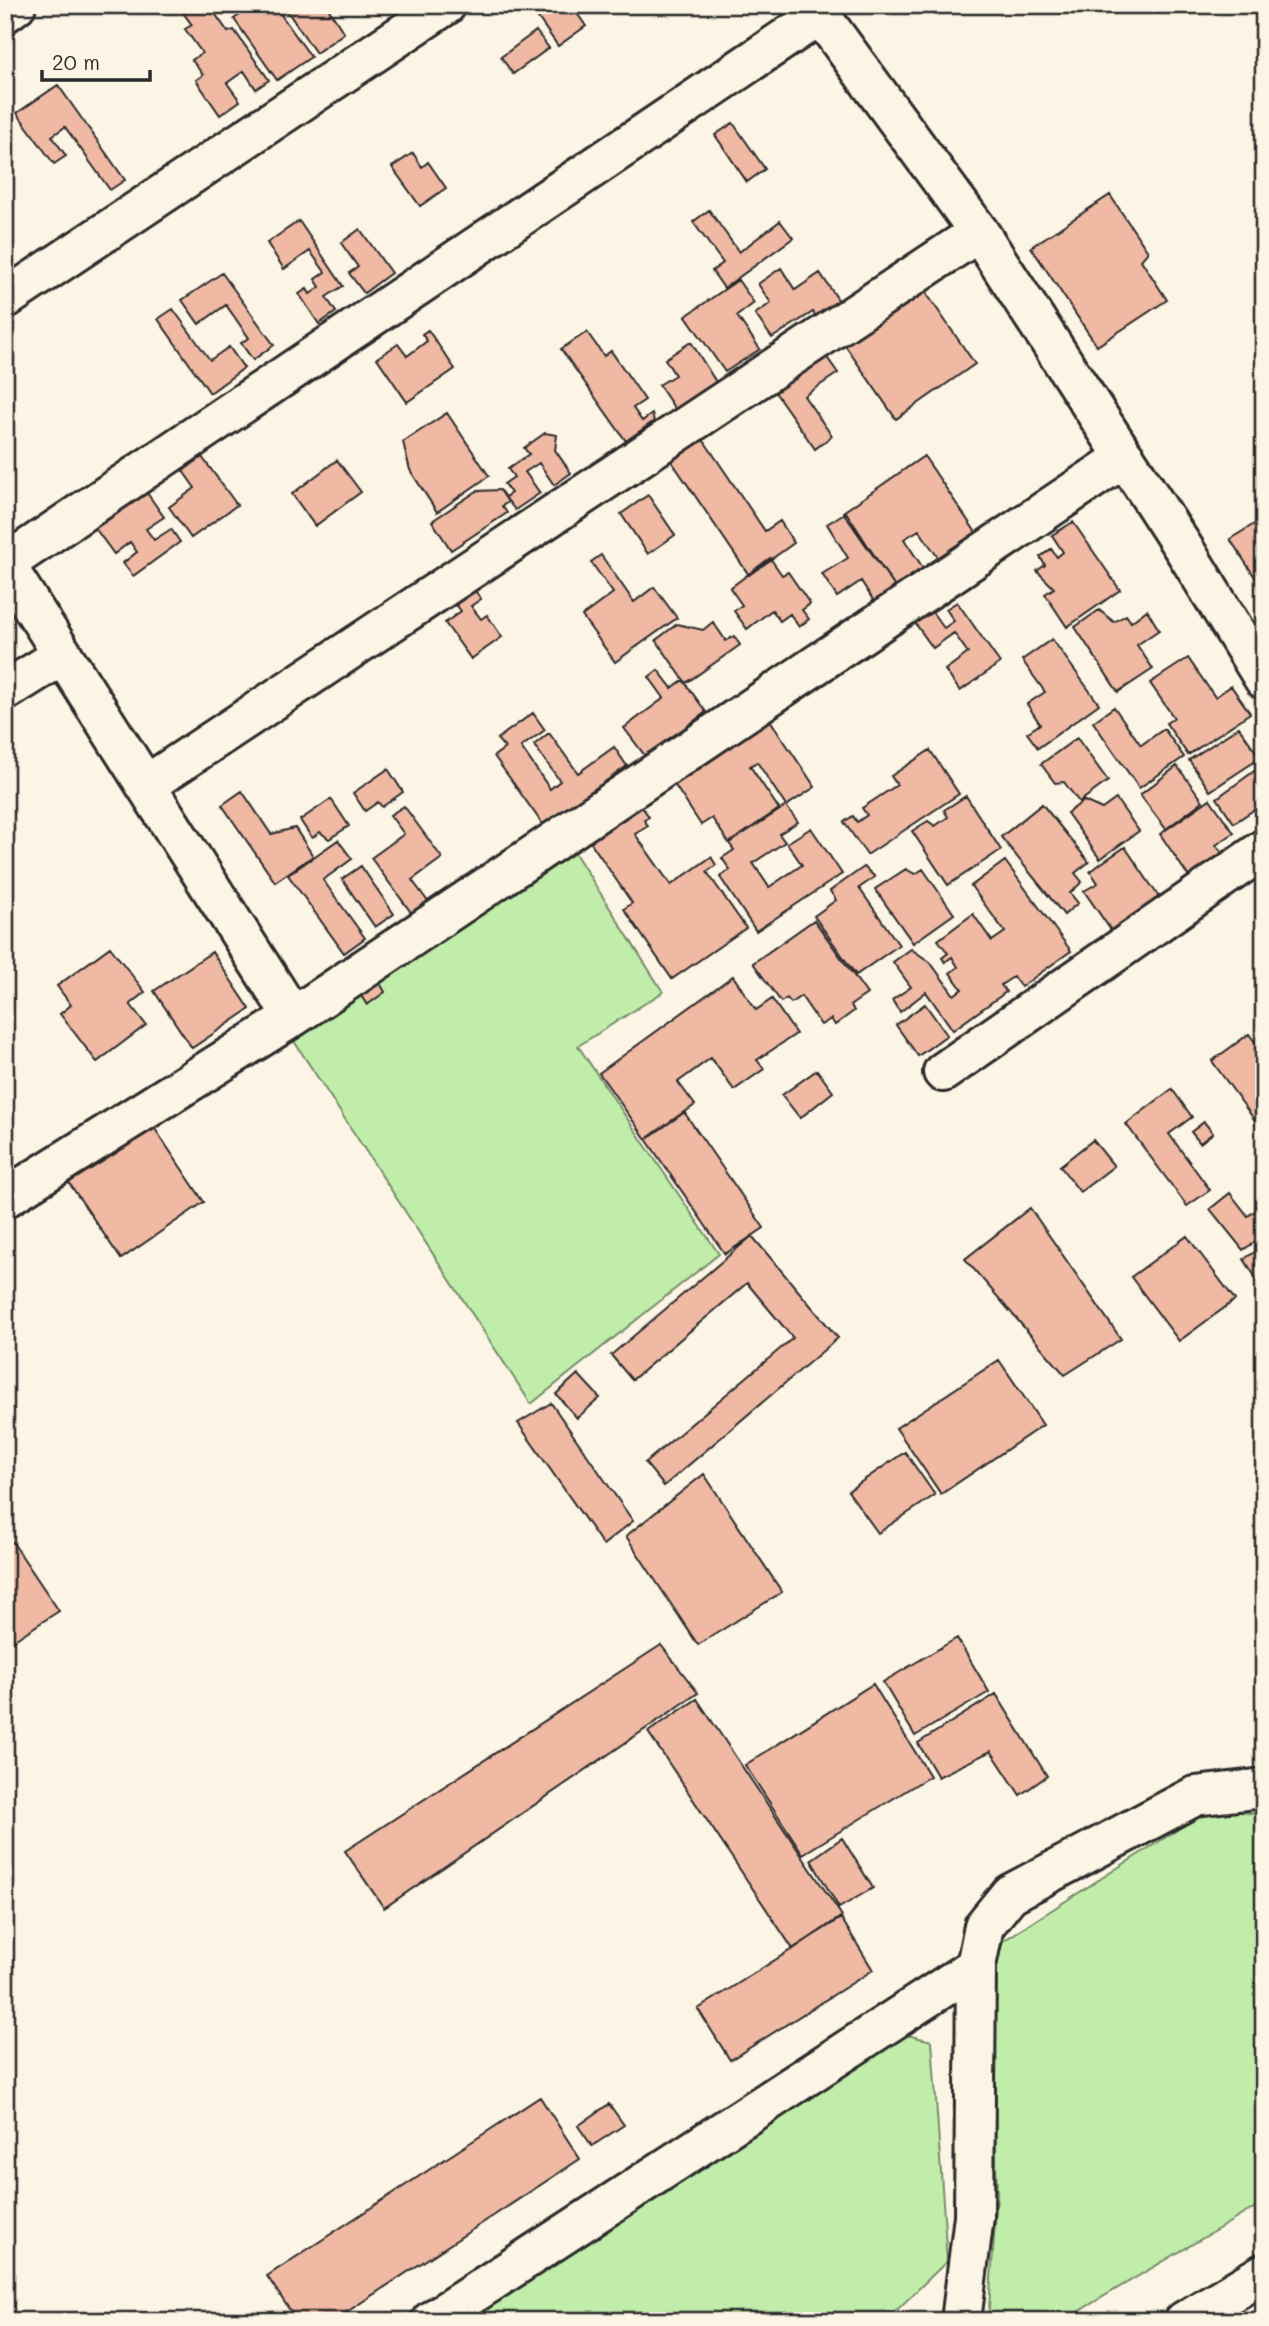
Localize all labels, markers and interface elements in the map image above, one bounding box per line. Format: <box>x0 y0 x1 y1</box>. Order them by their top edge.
scale bar <box>42 38 150 82</box>
text: 20 m <box>52 48 100 75</box>

